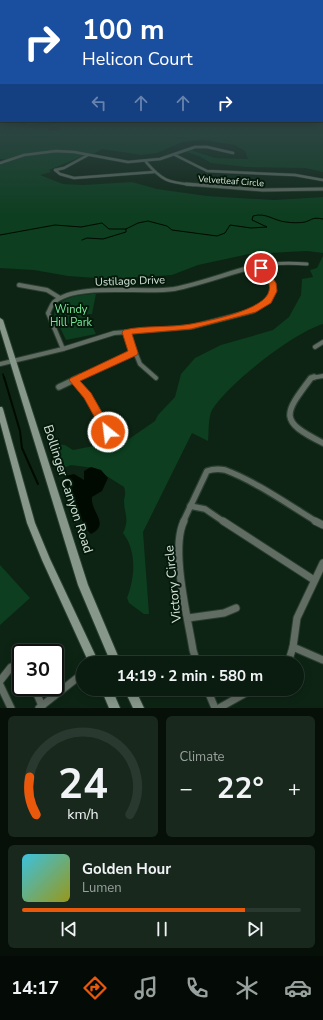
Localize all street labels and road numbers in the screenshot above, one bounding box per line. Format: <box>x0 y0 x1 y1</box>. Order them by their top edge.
street label: Velvetleaf Circle <box>197 173 264 189</box>
street label: Ustilago Drive <box>95 272 165 290</box>
street label: Bollinger Canyon Road <box>39 422 97 556</box>
street label: Victory Circle <box>160 544 186 625</box>

